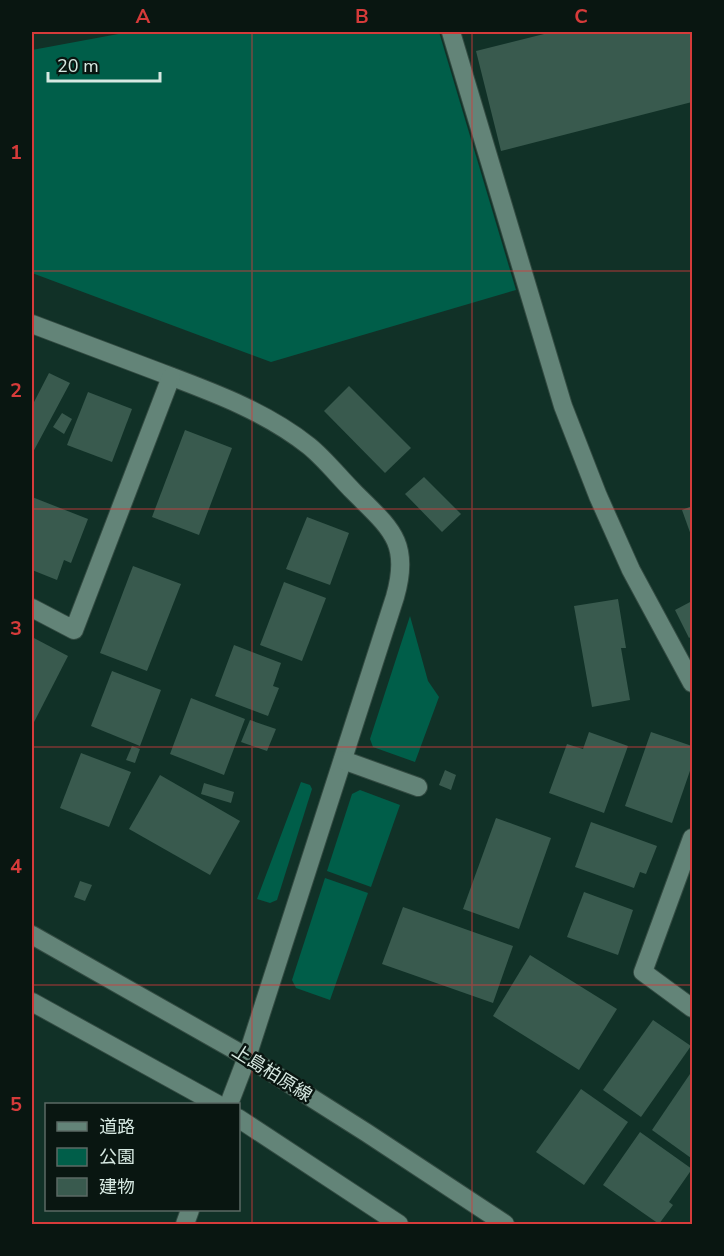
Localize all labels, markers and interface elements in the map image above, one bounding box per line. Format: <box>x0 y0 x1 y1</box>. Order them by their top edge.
text: A <box>136 3 151 30</box>
text: B <box>355 3 369 30</box>
text: C <box>574 3 588 30</box>
scale bar <box>48 45 160 83</box>
text: 20 m <box>57 54 99 78</box>
text: 1 <box>10 139 22 166</box>
text: 2 <box>10 377 22 404</box>
text: 3 <box>10 615 22 642</box>
text: 4 <box>10 853 22 880</box>
street label: 上島柏原線 <box>227 1039 317 1107</box>
text: 5 <box>10 1091 22 1118</box>
legend <box>45 1103 240 1211</box>
text: 道路 <box>99 1115 135 1139</box>
text: 公園 <box>99 1145 135 1169</box>
text: 建物 <box>99 1175 135 1199</box>

